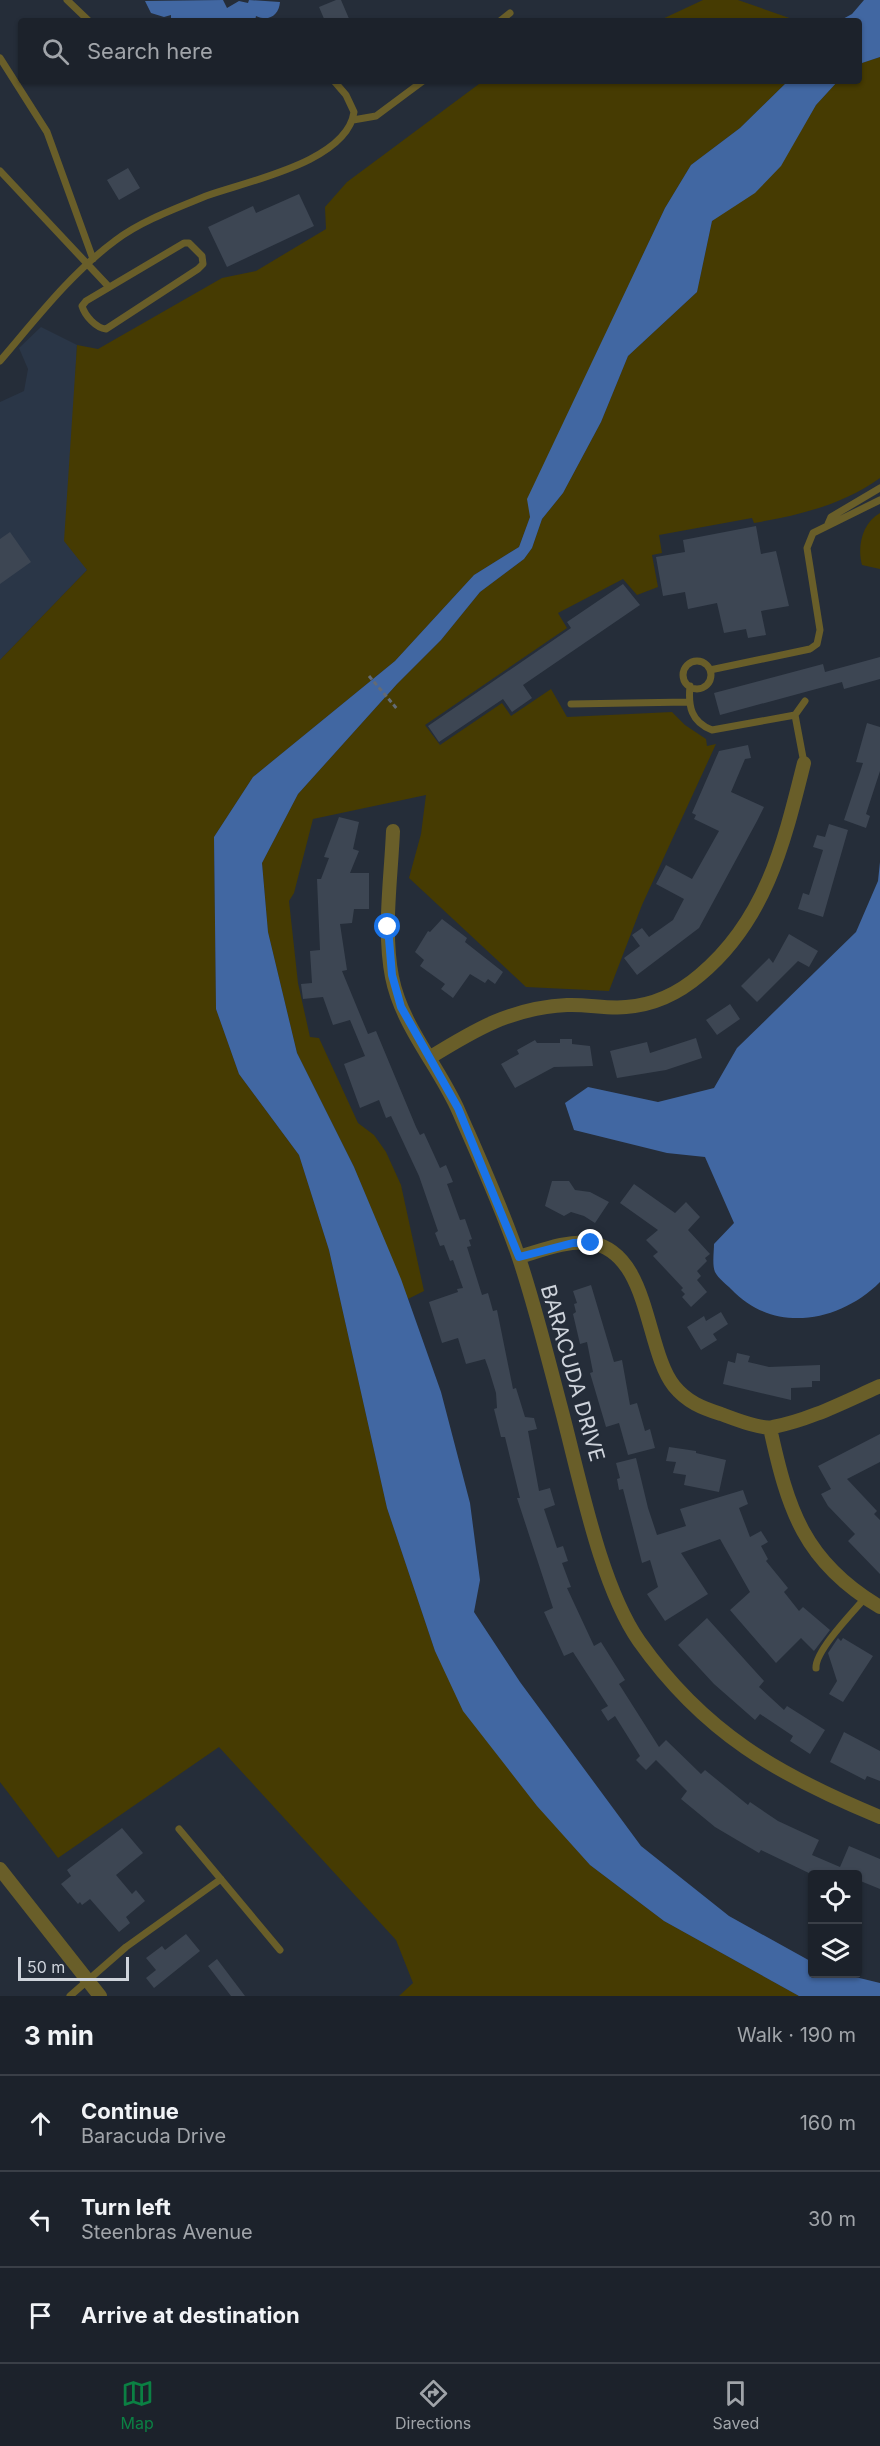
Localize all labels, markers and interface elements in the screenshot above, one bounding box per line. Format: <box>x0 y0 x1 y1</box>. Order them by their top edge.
search box <box>18 18 862 84</box>
icon: search <box>39 35 72 68</box>
text: Search here <box>87 38 213 64</box>
route start <box>374 913 400 939</box>
route end <box>577 1229 603 1255</box>
street label: BARACUDA DRIVE <box>536 1282 610 1464</box>
map controls <box>808 1870 862 1978</box>
button: locate <box>808 1870 862 1924</box>
button: layers <box>808 1924 862 1978</box>
scale bar <box>18 1954 129 1982</box>
text: 50 m <box>27 1957 65 1977</box>
text: 3 min <box>24 2020 94 2051</box>
text: Walk · 190 m <box>737 2023 856 2047</box>
text: Continue <box>81 2098 179 2124</box>
icon: ahead <box>24 2107 57 2140</box>
text: 160 m <box>800 2111 856 2135</box>
text: Baracuda Drive <box>81 2124 226 2148</box>
text: Turn left <box>81 2194 171 2220</box>
icon: left <box>24 2203 57 2236</box>
text: 30 m <box>808 2207 856 2231</box>
text: Steenbras Avenue <box>81 2220 253 2244</box>
icon: arrive <box>24 2299 57 2332</box>
text: Arrive at destination <box>81 2302 300 2328</box>
tab: Map <box>121 2377 154 2433</box>
tab: Directions <box>395 2377 471 2433</box>
tab: Saved <box>713 2377 759 2433</box>

